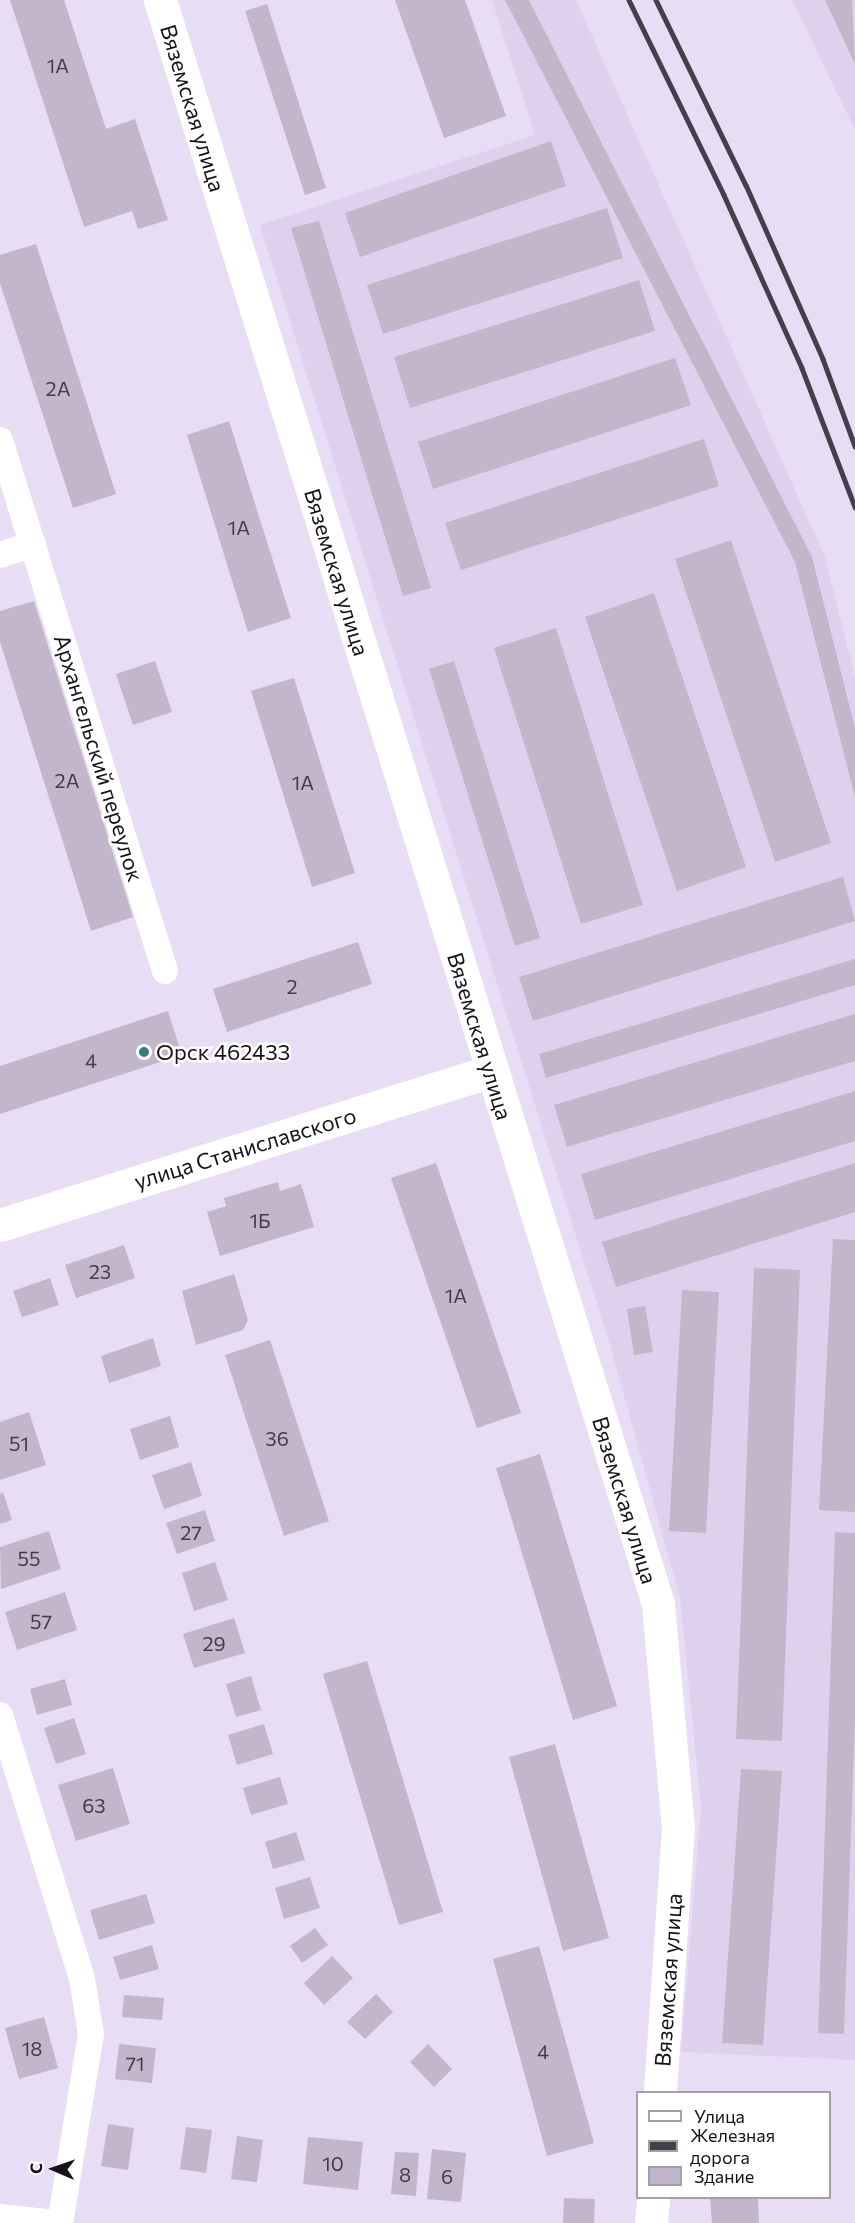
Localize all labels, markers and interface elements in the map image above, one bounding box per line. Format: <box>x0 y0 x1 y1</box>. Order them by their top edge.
street label: Вяземская улица <box>155 21 231 195</box>
house number: 1А <box>47 53 69 77</box>
house number: 2А <box>46 376 70 400</box>
street label: Вяземская улица <box>299 485 375 659</box>
house number: 1А <box>228 515 250 539</box>
street label: Архангельский переулок <box>49 631 149 885</box>
house number: 2А <box>55 768 79 792</box>
house number: 1А <box>292 770 314 794</box>
street label: Вяземская улица <box>442 949 518 1123</box>
house number: 2 <box>286 974 298 998</box>
place label: Орск 462433 <box>156 1039 290 1065</box>
marker: Орск 462433 <box>137 1045 151 1059</box>
house number: 4 <box>85 1048 97 1072</box>
street label: улица Станиславского <box>131 1102 359 1194</box>
house number: 1Б <box>249 1208 271 1232</box>
house number: 23 <box>89 1259 111 1283</box>
house number: 1А <box>445 1283 467 1307</box>
street label: Вяземская улица <box>587 1413 663 1587</box>
house number: 36 <box>265 1426 289 1450</box>
house number: 51 <box>9 1431 29 1455</box>
house number: 27 <box>180 1520 202 1544</box>
house number: 55 <box>18 1546 40 1570</box>
house number: 57 <box>30 1609 52 1633</box>
house number: 29 <box>202 1631 226 1655</box>
house number: 63 <box>82 1793 106 1817</box>
street label: Вяземская улица <box>649 1892 687 2068</box>
house number: 18 <box>22 2036 42 2060</box>
house number: 4 <box>537 2039 549 2063</box>
house number: 71 <box>125 2051 145 2075</box>
legend <box>636 2091 831 2199</box>
text: Улица <box>694 2105 745 2127</box>
text: Железная дорога <box>690 2124 775 2168</box>
north arrow <box>24 2139 84 2199</box>
house number: 10 <box>322 2151 344 2175</box>
house number: 8 <box>399 2162 411 2186</box>
text: С <box>26 2163 45 2174</box>
house number: 6 <box>441 2164 453 2188</box>
text: Здание <box>694 2165 754 2187</box>

